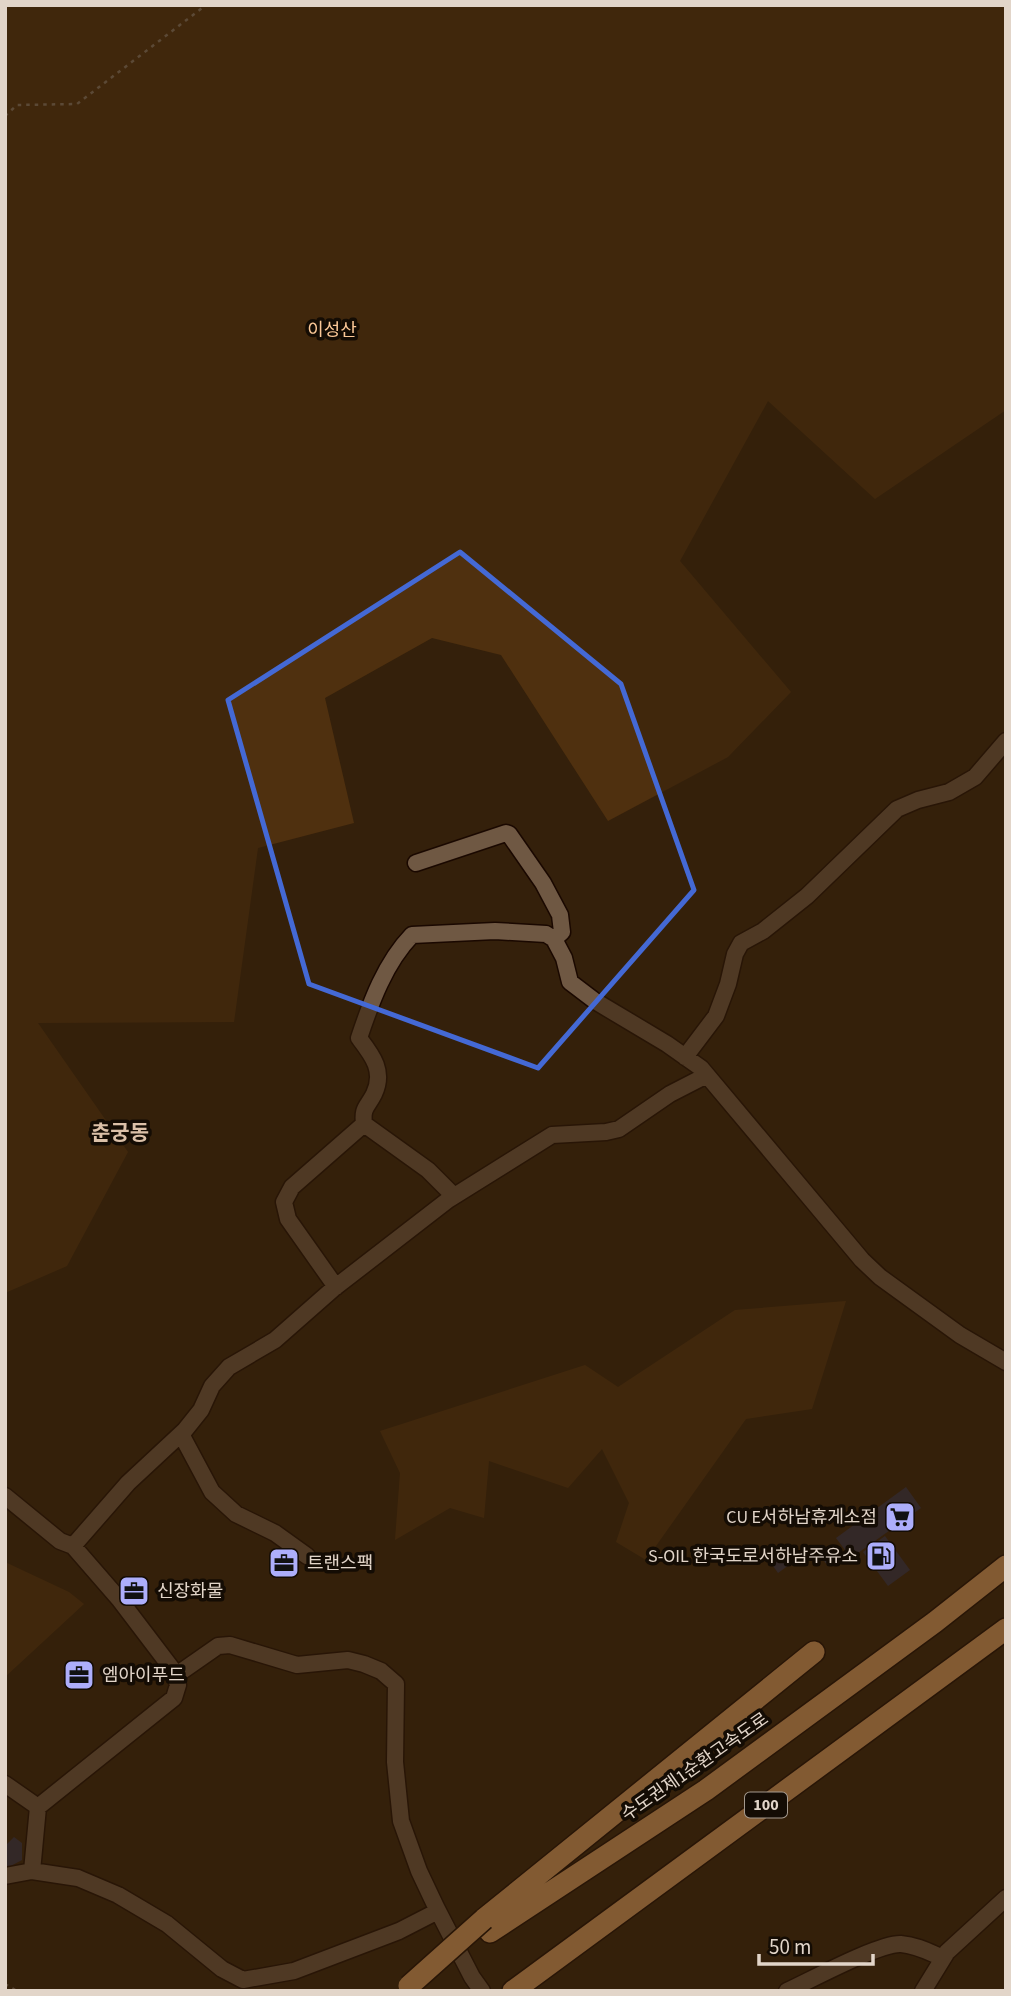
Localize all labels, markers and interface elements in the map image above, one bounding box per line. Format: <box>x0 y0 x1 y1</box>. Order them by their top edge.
park label: 이성산 <box>307 318 357 343</box>
district label: 춘궁동 <box>91 1118 149 1148</box>
supermarket icon: CU E서하남휴게소점 <box>883 1500 917 1534</box>
place label: CU E서하남휴게소점 <box>726 1505 877 1530</box>
fuel station icon: S-OIL 한국도로서하남주유소 <box>864 1539 898 1573</box>
place label: S-OIL 한국도로서하남주유소 <box>648 1544 858 1569</box>
office icon: 트랜스팩 <box>267 1546 301 1580</box>
place label: 트랜스팩 <box>307 1551 373 1576</box>
office icon: 신장화물 <box>117 1574 151 1608</box>
place label: 신장화물 <box>157 1579 223 1604</box>
office icon: 엠아이푸드 <box>62 1658 96 1692</box>
place label: 엠아이푸드 <box>102 1663 185 1688</box>
street label: 수도권제1순환고속도로 <box>616 1707 774 1827</box>
road number: 100 <box>745 1792 787 1817</box>
scale bar <box>759 1923 873 1967</box>
text: 50 m <box>769 1932 811 1962</box>

